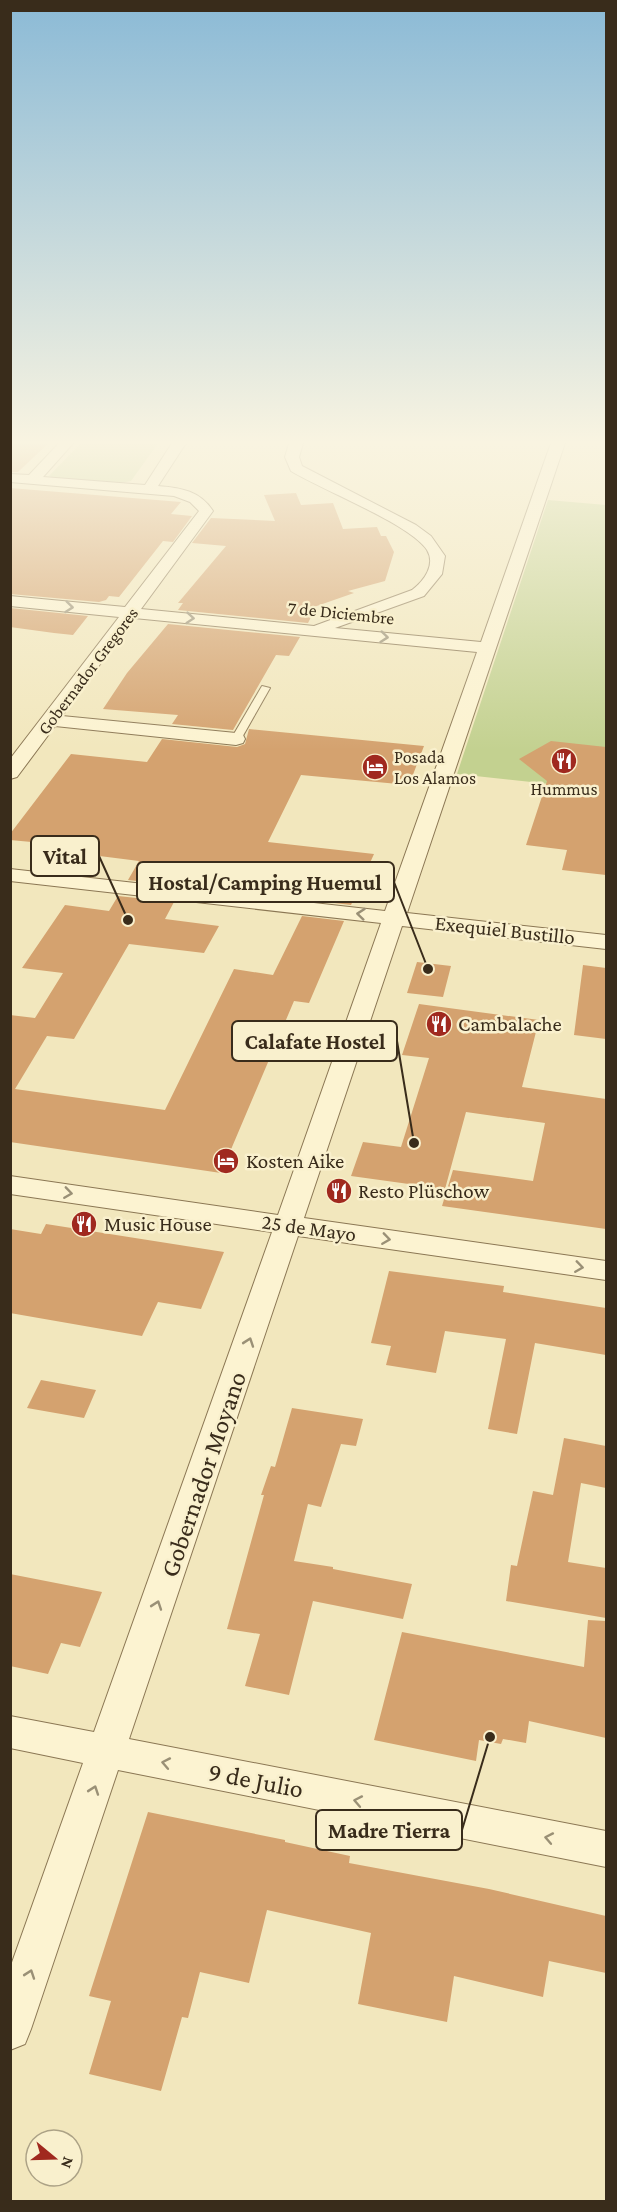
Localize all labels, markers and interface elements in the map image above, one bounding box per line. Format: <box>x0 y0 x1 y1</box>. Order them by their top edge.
street label: 7 de Diciembre <box>287 597 395 629</box>
one-way arrow <box>64 600 73 613</box>
street label: Gobernador Gregores <box>34 604 142 738</box>
one-way arrow <box>186 612 195 625</box>
one-way arrow <box>380 630 389 643</box>
restaurant icon: Hummus <box>549 746 579 776</box>
place label: Posada Los Alamos <box>394 747 476 788</box>
hotel icon: Posada Los Alamos <box>360 752 390 782</box>
place label: Hummus <box>531 779 597 799</box>
callout: Vital <box>31 836 99 876</box>
text: Vital <box>42 844 88 869</box>
callout: Hostal/Camping Huemul <box>137 862 394 902</box>
text: Hostal/Camping Huemul <box>148 870 382 895</box>
one-way arrow <box>356 908 365 921</box>
street label: Exequiel Bustillo <box>434 911 576 949</box>
restaurant icon: Cambalache <box>424 1009 454 1039</box>
place label: Cambalache <box>458 1012 562 1036</box>
callout: Calafate Hostel <box>232 1021 397 1061</box>
text: Calafate Hostel <box>245 1029 386 1054</box>
hotel icon: Kosten Aike <box>211 1146 241 1176</box>
place label: Kosten Aike <box>246 1149 344 1173</box>
restaurant icon: Resto Plüschow <box>324 1176 354 1206</box>
place label: Resto Plüschow <box>358 1179 490 1203</box>
one-way arrow <box>64 1187 73 1199</box>
restaurant icon: Music House <box>69 1209 99 1239</box>
street label: 25 de Mayo <box>260 1210 358 1246</box>
place label: Music House <box>104 1212 212 1236</box>
one-way arrow <box>381 1233 391 1245</box>
one-way arrow <box>574 1261 584 1273</box>
one-way arrow <box>241 1337 254 1348</box>
street label: Gobernador Moyano <box>155 1368 252 1581</box>
one-way arrow <box>150 1600 163 1611</box>
one-way arrow <box>162 1757 172 1770</box>
street label: 9 de Julio <box>206 1757 306 1804</box>
one-way arrow <box>86 1785 99 1795</box>
one-way arrow <box>353 1795 363 1808</box>
callout: Madre Tierra <box>316 1810 462 1850</box>
text: Madre Tierra <box>328 1818 450 1843</box>
one-way arrow <box>544 1832 554 1845</box>
one-way arrow <box>22 1969 35 1980</box>
north arrow <box>24 2128 84 2188</box>
text: N <box>58 2155 78 2171</box>

